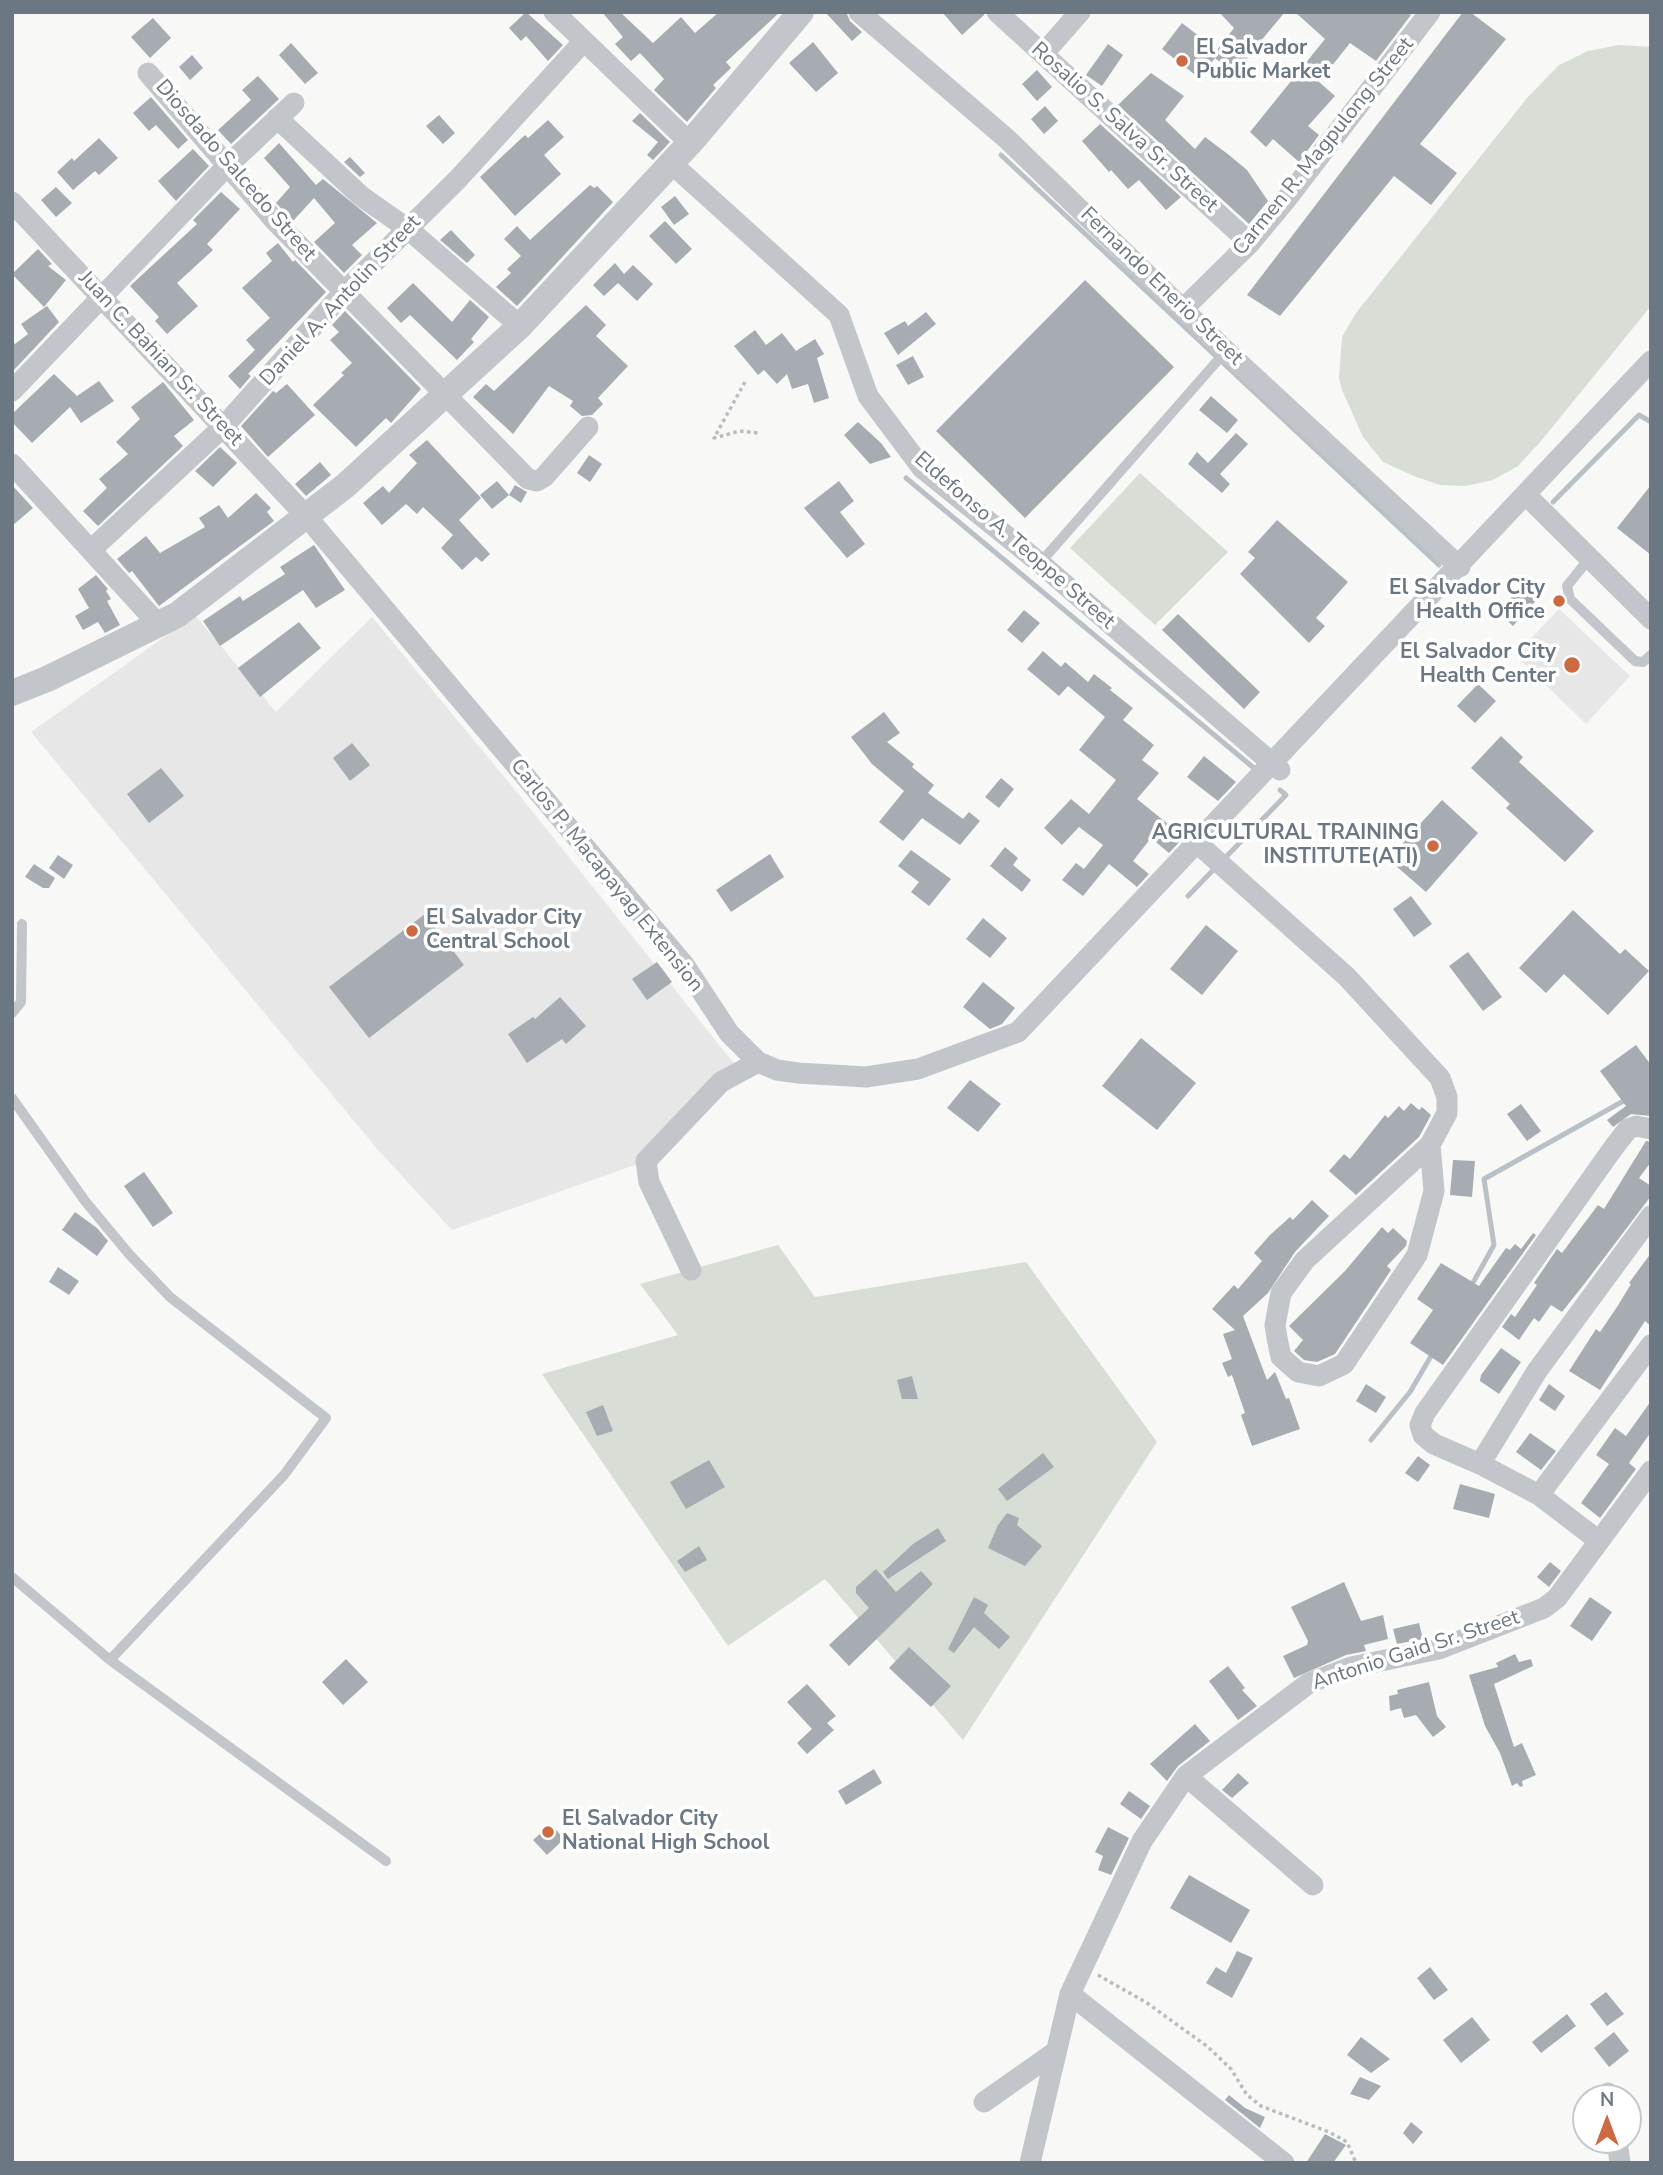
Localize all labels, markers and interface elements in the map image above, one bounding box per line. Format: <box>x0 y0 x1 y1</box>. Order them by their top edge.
street label: Carmen R. Magpulong Street <box>1228 33 1420 261</box>
place label: El Salvador Public Market <box>1196 36 1330 86</box>
street label: Rosalio S. Salva Sr. Street <box>1026 38 1222 218</box>
marker: El Salvador Public Market <box>1174 53 1190 69</box>
street label: Diosdado Salcedo Street <box>149 75 321 267</box>
street label: Fernando Enerio Street <box>1074 203 1248 371</box>
street label: Daniel A. Antolin Street <box>255 210 427 392</box>
street label: Juan C. Bahian Sr. Street <box>72 266 248 452</box>
street label: Eldefonso A. Teoppe Street <box>909 447 1119 635</box>
place label: El Salvador City Health Office <box>1389 576 1545 626</box>
marker: El Salvador City Health Office <box>1551 593 1567 609</box>
place label: El Salvador City Health Center <box>1400 640 1556 690</box>
marker: El Salvador City Health Center <box>1562 655 1582 675</box>
street label: Carlos P. Macapayag Extension <box>504 754 708 998</box>
place label: AGRICULTURAL TRAINING INSTITUTE(ATI) <box>1152 821 1419 871</box>
marker: AGRICULTURAL TRAINING INSTITUTE(ATI) <box>1425 838 1441 854</box>
place label: El Salvador City Central School <box>426 906 582 956</box>
marker: El Salvador City Central School <box>404 923 420 939</box>
street label: Antonio Gaid Sr. Street <box>1309 1606 1523 1696</box>
place label: El Salvador City National High School <box>562 1807 769 1857</box>
marker: El Salvador City National High School <box>540 1824 556 1840</box>
north arrow <box>1572 2084 1642 2154</box>
text: N <box>1600 2087 1614 2113</box>

